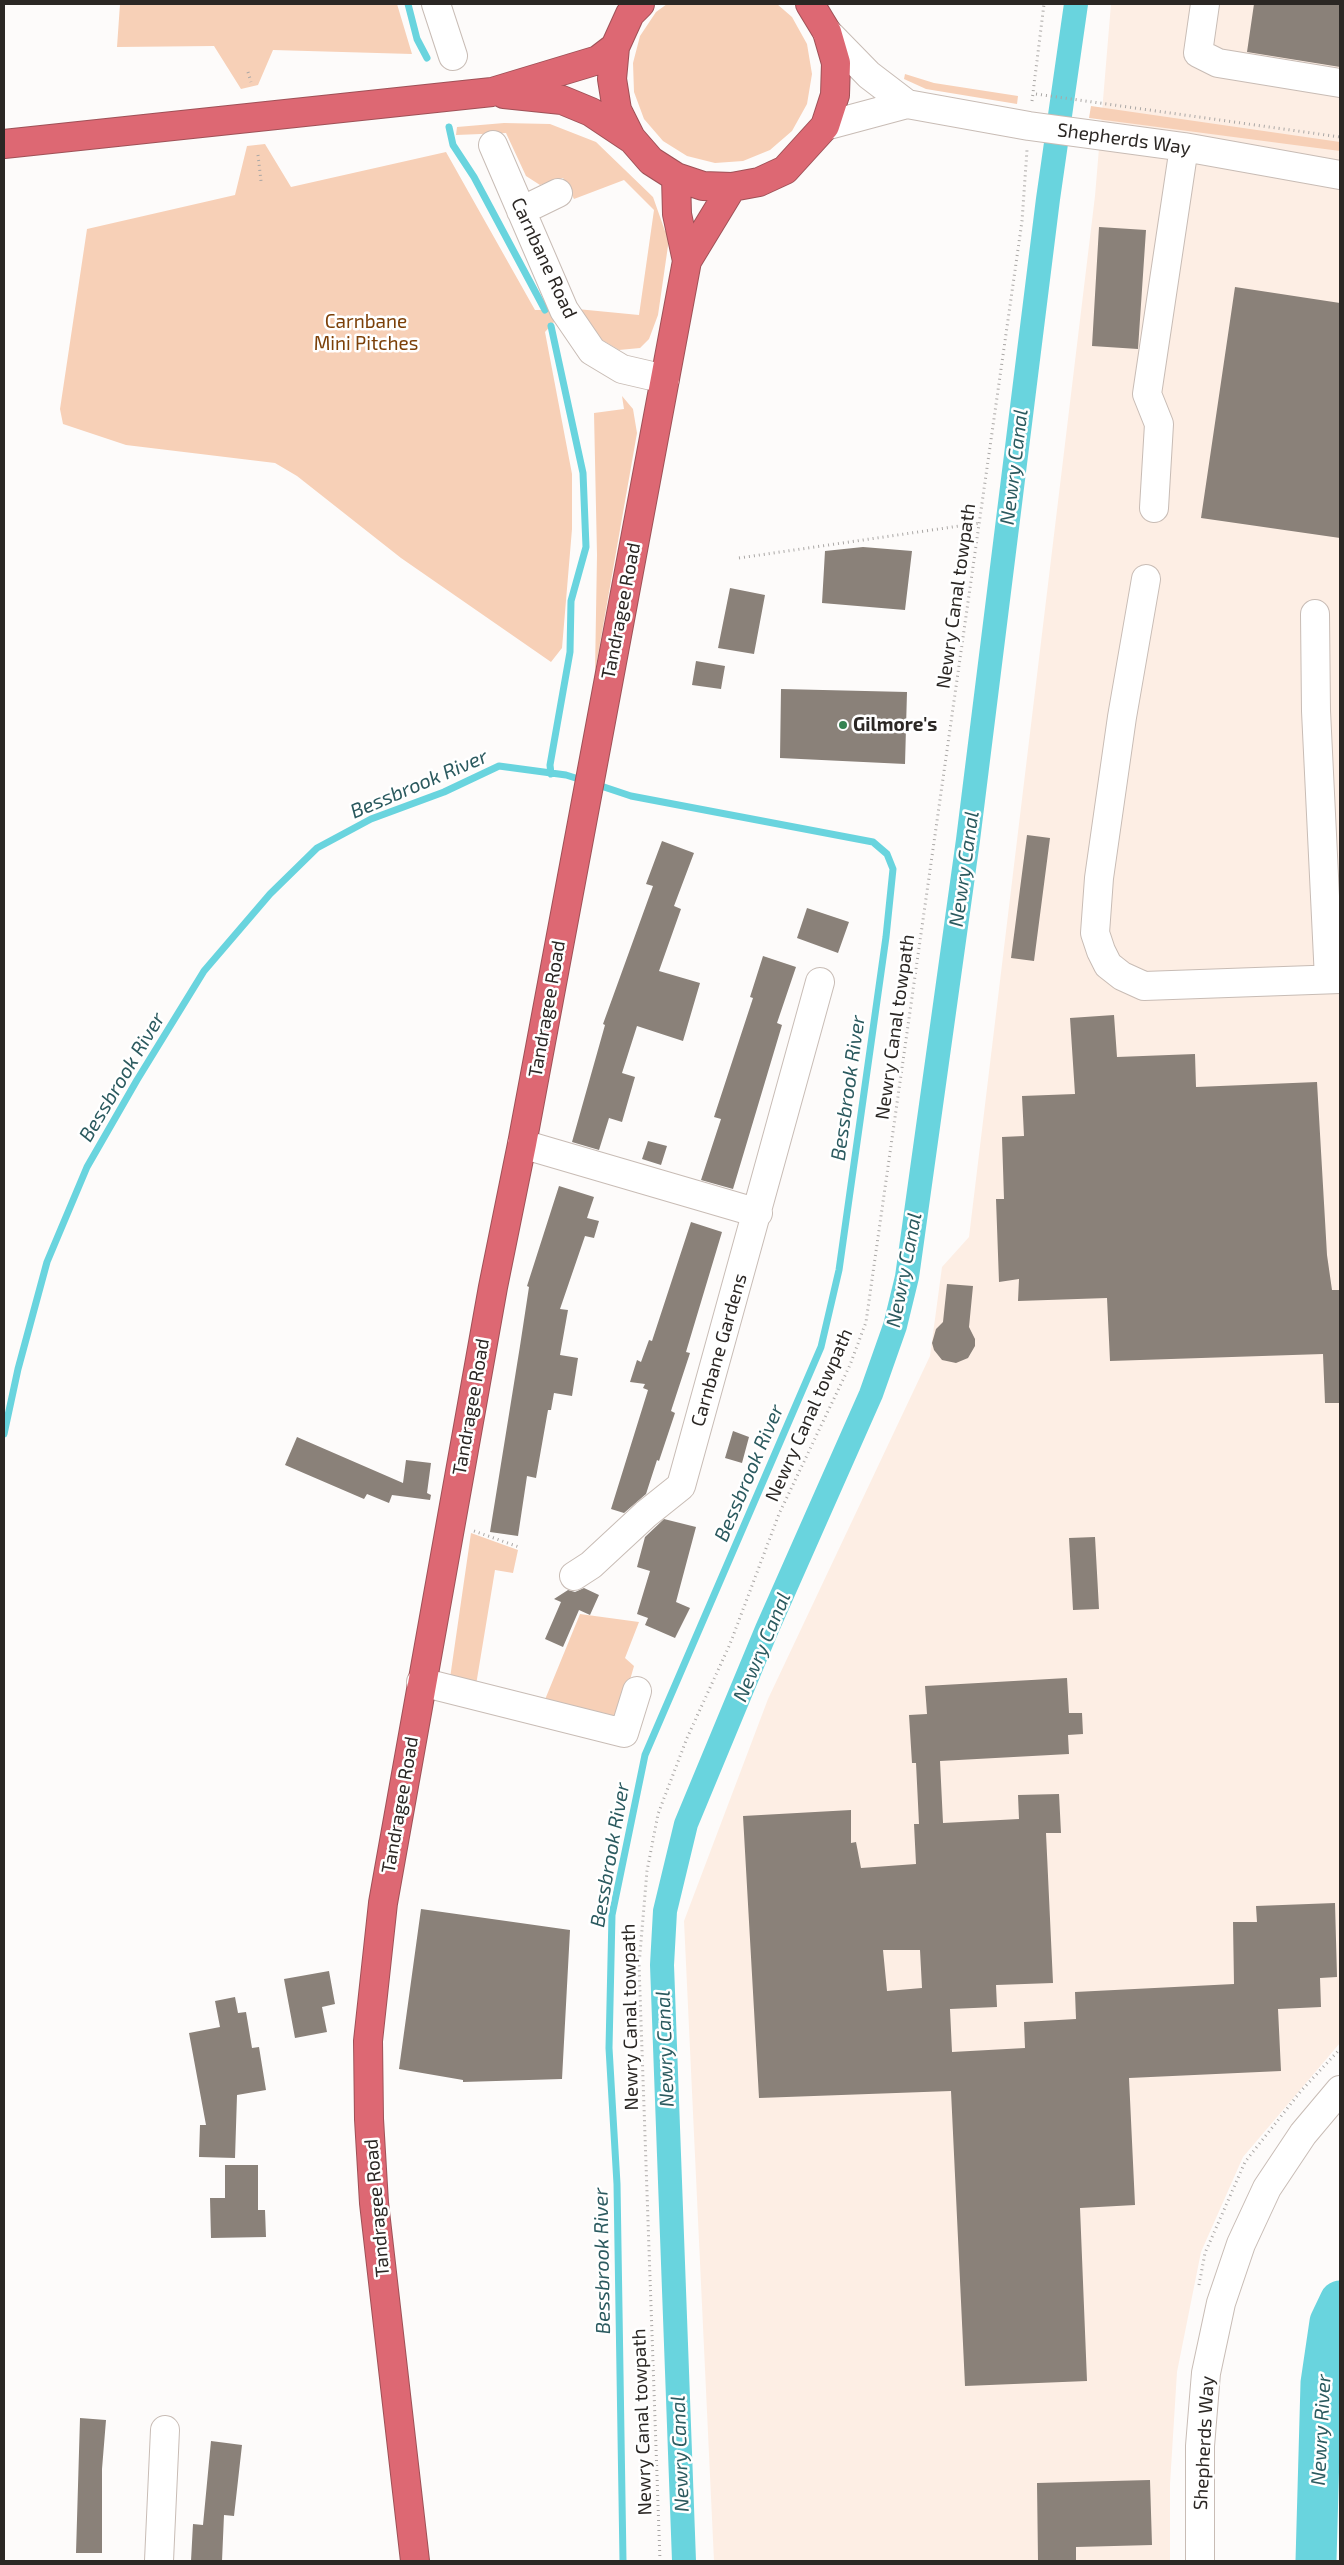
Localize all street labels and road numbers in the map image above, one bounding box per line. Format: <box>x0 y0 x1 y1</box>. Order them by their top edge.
street label: Shepherds Way <box>1056 118 1192 160</box>
street label: Carnbane Road <box>506 194 582 322</box>
street label: Newry Canal towpath <box>932 502 980 690</box>
street label: Tandragee Road <box>597 541 645 681</box>
street label: Newry Canal towpath <box>871 933 919 1121</box>
street label: Tandragee Road <box>524 939 570 1079</box>
street label: Carnbane Gardens <box>686 1271 752 1429</box>
street label: Newry Canal towpath <box>761 1325 857 1505</box>
street label: Tandragee Road <box>448 1337 494 1477</box>
street label: Tandragee Road <box>377 1735 423 1875</box>
street label: Newry Canal towpath <box>617 1923 643 2111</box>
street label: Tandragee Road <box>360 2138 394 2278</box>
street label: Newry Canal towpath <box>627 2328 657 2516</box>
street label: Shepherds Way <box>1189 2375 1219 2511</box>

